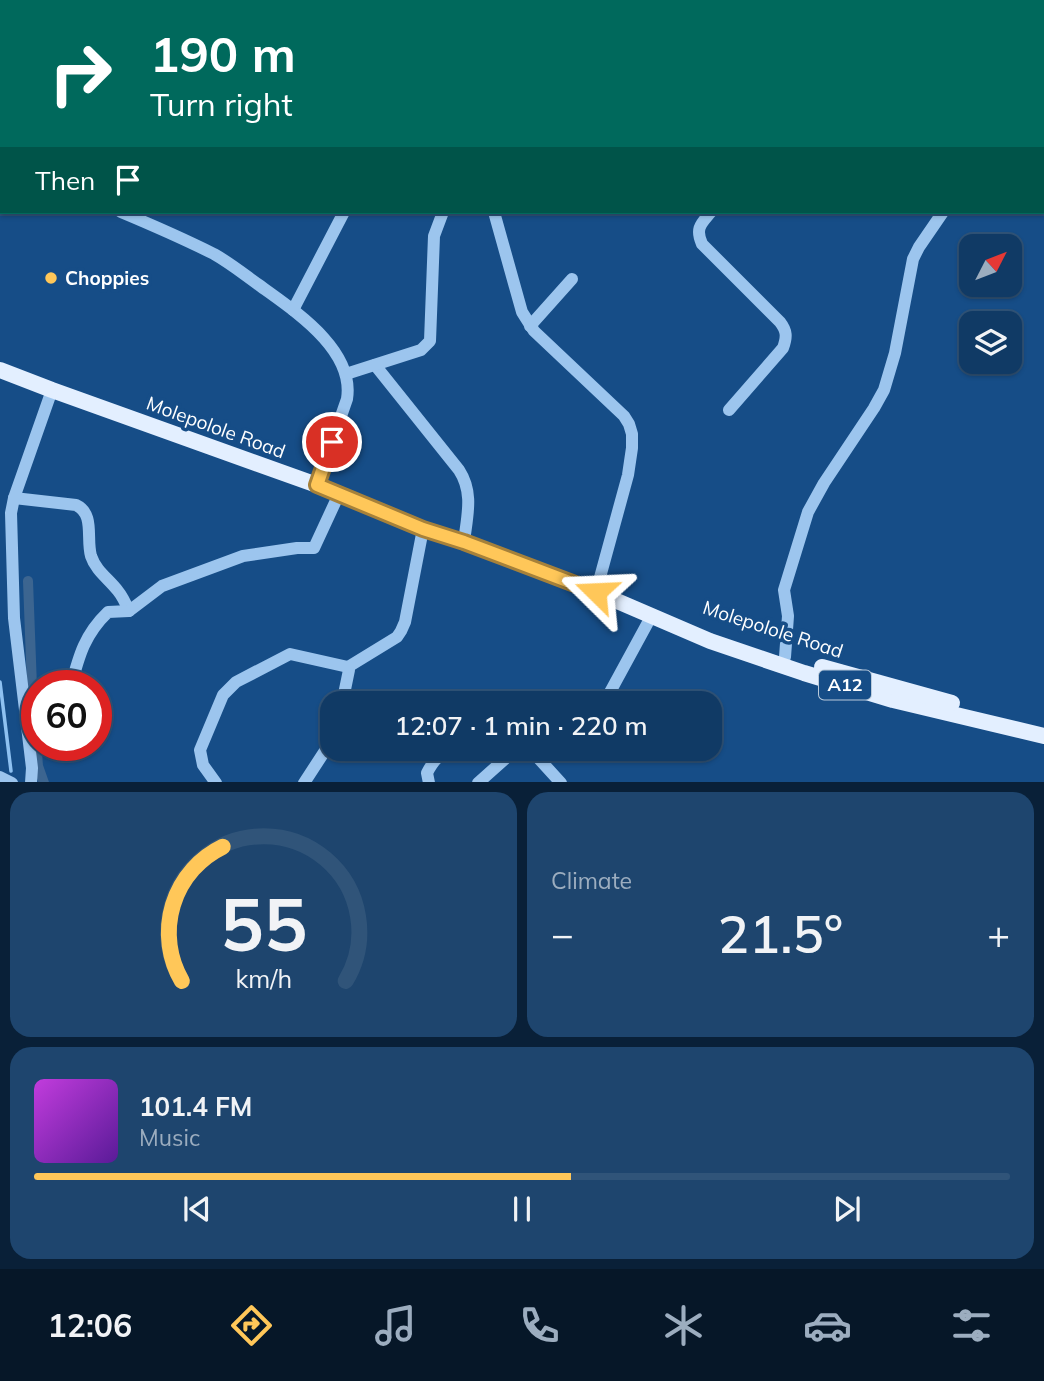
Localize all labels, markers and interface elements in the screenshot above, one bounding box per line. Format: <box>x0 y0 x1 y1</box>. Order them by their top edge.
text: 190 m <box>150 23 296 84</box>
icon: right <box>35 28 126 119</box>
text: Turn right <box>150 84 293 124</box>
icon: arrive <box>109 161 147 199</box>
text: Then <box>35 164 95 197</box>
north arrow <box>959 234 1022 298</box>
map controls <box>959 234 1022 374</box>
place label: Choppies <box>65 266 149 290</box>
marker: Choppies <box>43 270 59 286</box>
button: layers <box>959 311 1022 374</box>
street label: Molepolole Road <box>143 391 289 463</box>
pin <box>302 412 362 472</box>
icon: arrive <box>313 423 351 461</box>
position arrow <box>559 555 633 629</box>
street label: Molepolole Road <box>700 595 846 663</box>
speed limit sign: 60 <box>21 670 112 761</box>
road number: A12 <box>819 670 871 700</box>
text: 12:07 · 1 min · 220 m <box>394 709 648 742</box>
text: Climate <box>551 866 632 895</box>
text: 55 <box>220 878 307 969</box>
text: 21.5° <box>718 901 843 966</box>
text: − <box>551 910 574 958</box>
text: + <box>987 910 1010 958</box>
text: km/h <box>235 962 292 993</box>
text: 101.4 FM <box>139 1090 252 1123</box>
text: Music <box>139 1123 200 1152</box>
icon: previous <box>178 1190 216 1228</box>
icon: pause <box>503 1190 541 1228</box>
icon: next <box>828 1190 866 1228</box>
icon: directions <box>227 1301 276 1350</box>
icon: music <box>371 1301 420 1350</box>
icon: phone <box>515 1301 564 1350</box>
icon: climate <box>659 1301 708 1350</box>
icon: car <box>803 1301 852 1350</box>
icon: filters <box>947 1301 996 1350</box>
text: 12:06 <box>48 1305 132 1345</box>

